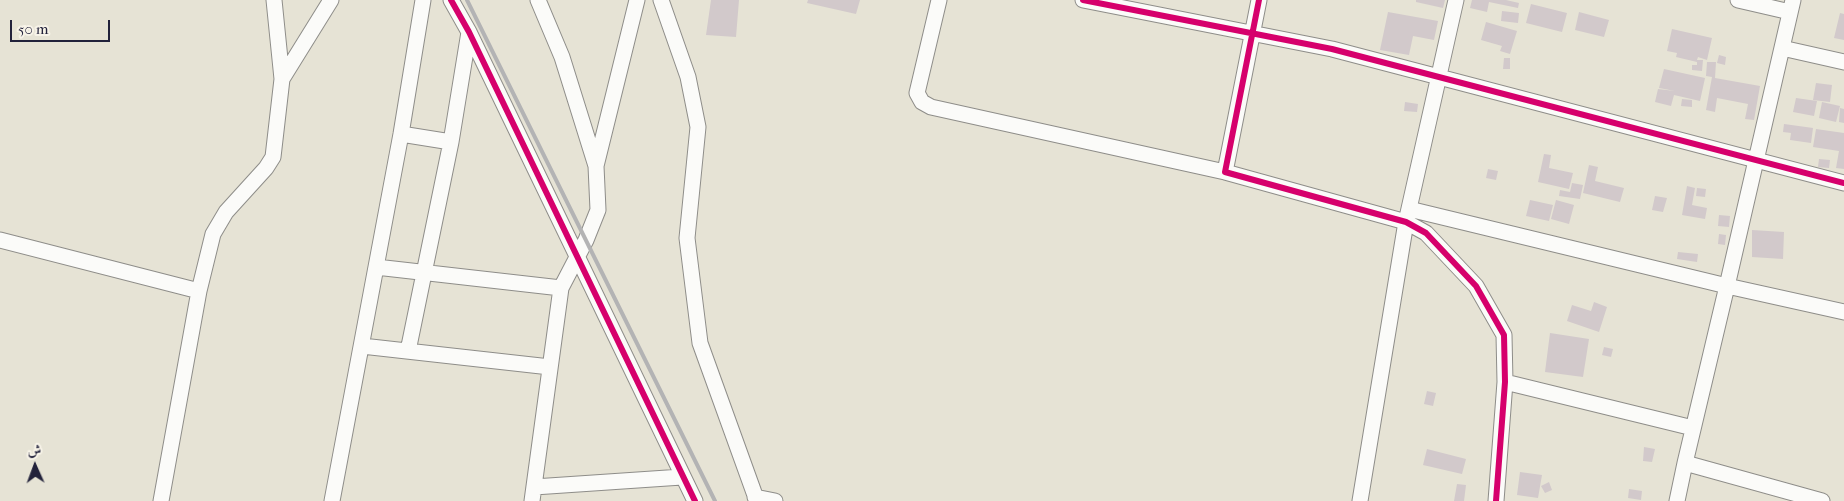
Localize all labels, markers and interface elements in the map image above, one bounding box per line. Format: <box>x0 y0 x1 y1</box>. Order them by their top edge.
scale bar <box>12 10 112 42</box>
text: 50 m <box>18 20 48 38</box>
north arrow <box>10 441 60 491</box>
text: ش <box>27 442 42 459</box>

